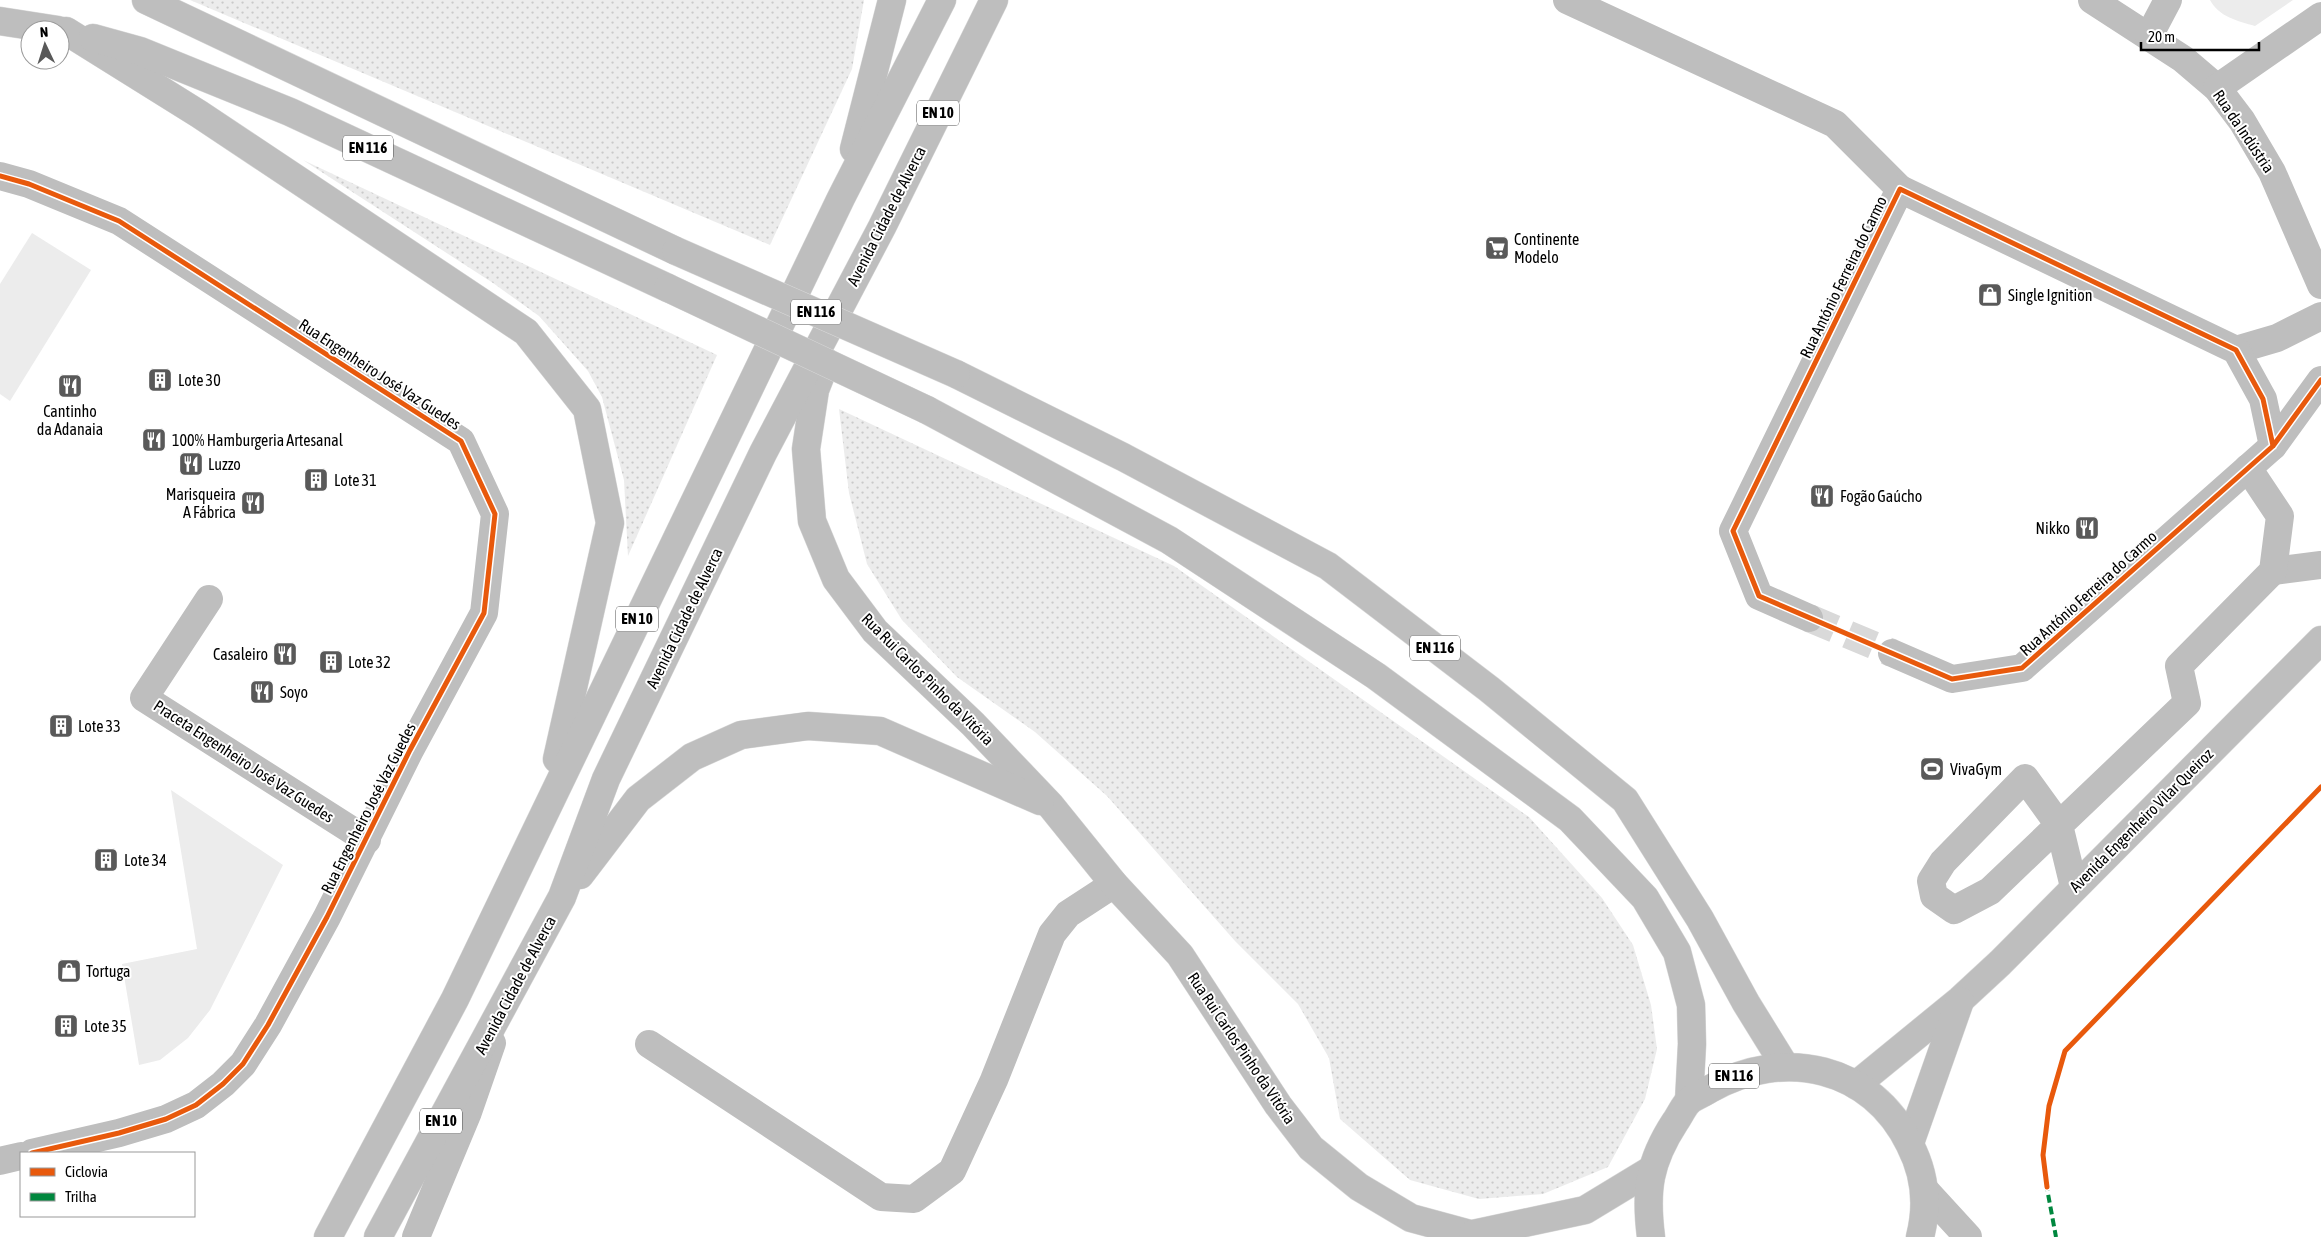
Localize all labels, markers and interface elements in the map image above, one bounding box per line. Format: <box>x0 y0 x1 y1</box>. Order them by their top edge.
north arrow <box>20 20 70 70</box>
scale bar <box>2141 20 2258 52</box>
text: N <box>39 24 49 40</box>
text: 20 m <box>2148 28 2175 45</box>
street label: Rua da Indústria <box>2210 86 2278 176</box>
road number: EN 10 <box>917 100 959 126</box>
road number: EN 116 <box>343 136 393 160</box>
street label: Avenida Cidade de Alverca <box>843 143 929 289</box>
street label: Rua António Ferreira do Carmo <box>1796 193 1890 361</box>
place label: Continente Modelo <box>1514 230 1579 266</box>
supermarket icon: Continente Modelo <box>1484 235 1510 261</box>
shop icon: Single Ignition <box>1977 282 2003 308</box>
place label: Single Ignition <box>2008 286 2093 305</box>
road number: EN 116 <box>791 300 841 324</box>
street label: Rua Engenheiro José Vaz Guedes <box>295 315 464 434</box>
building icon: Lote 30 <box>147 367 173 393</box>
place label: Lote 30 <box>178 371 221 389</box>
restaurant icon: Cantinho da Adanaia <box>57 373 83 399</box>
place label: Cantinho da Adanaia <box>37 402 103 438</box>
restaurant icon: 100% Hamburgeria Artesanal <box>141 427 167 453</box>
place label: 100% Hamburgeria Artesanal <box>172 431 344 450</box>
restaurant icon: Luzzo <box>178 451 204 477</box>
place label: Luzzo <box>208 455 241 473</box>
building icon: Lote 31 <box>303 467 329 493</box>
place label: Lote 31 <box>334 471 377 489</box>
restaurant icon: Fogão Gaúcho <box>1809 483 1835 509</box>
place label: Marisqueira A Fábrica <box>166 485 236 521</box>
place label: Fogão Gaúcho <box>1840 487 1922 506</box>
restaurant icon: Marisqueira A Fábrica <box>240 490 266 516</box>
restaurant icon: Nikko <box>2074 515 2100 541</box>
place label: Nikko <box>2036 519 2070 537</box>
street label: Rua António Ferreira do Carmo <box>2016 527 2160 659</box>
street label: Avenida Cidade de Alverca <box>642 545 726 691</box>
road number: EN 10 <box>616 606 658 632</box>
street label: Rua Rui Carlos Pinho da Vitória <box>858 609 998 749</box>
road number: EN 116 <box>1410 636 1460 660</box>
restaurant icon: Casaleiro <box>272 641 298 667</box>
place label: Casaleiro <box>213 645 268 663</box>
building icon: Lote 32 <box>318 649 344 675</box>
place label: Lote 32 <box>348 653 391 671</box>
restaurant icon: Soyo <box>249 679 275 705</box>
place label: Soyo <box>280 683 308 702</box>
street label: Praceta Engenheiro José Vaz Guedes <box>150 696 338 827</box>
building icon: Lote 33 <box>48 713 74 739</box>
place label: Lote 33 <box>78 717 121 735</box>
street label: Rua Engenheiro José Vaz Guedes <box>317 719 420 897</box>
street label: Avenida Engenheiro Vilar Queiroz <box>2066 744 2217 896</box>
sports icon: VivaGym <box>1919 756 1945 782</box>
place label: VivaGym <box>1950 760 2002 779</box>
building icon: Lote 34 <box>93 847 119 873</box>
place label: Lote 34 <box>124 851 167 869</box>
street label: Avenida Cidade de Alverca <box>471 913 559 1057</box>
shop icon: Tortuga <box>56 958 82 984</box>
place label: Tortuga <box>86 962 130 981</box>
street label: Rua Rui Carlos Pinho da Vitória <box>1185 969 1299 1127</box>
building icon: Lote 35 <box>53 1013 79 1039</box>
place label: Lote 35 <box>84 1017 127 1035</box>
road number: EN 116 <box>1709 1064 1759 1088</box>
road number: EN 10 <box>420 1108 462 1134</box>
legend <box>20 1152 195 1217</box>
text: Ciclovia <box>65 1163 108 1180</box>
text: Trilha <box>65 1188 97 1205</box>

